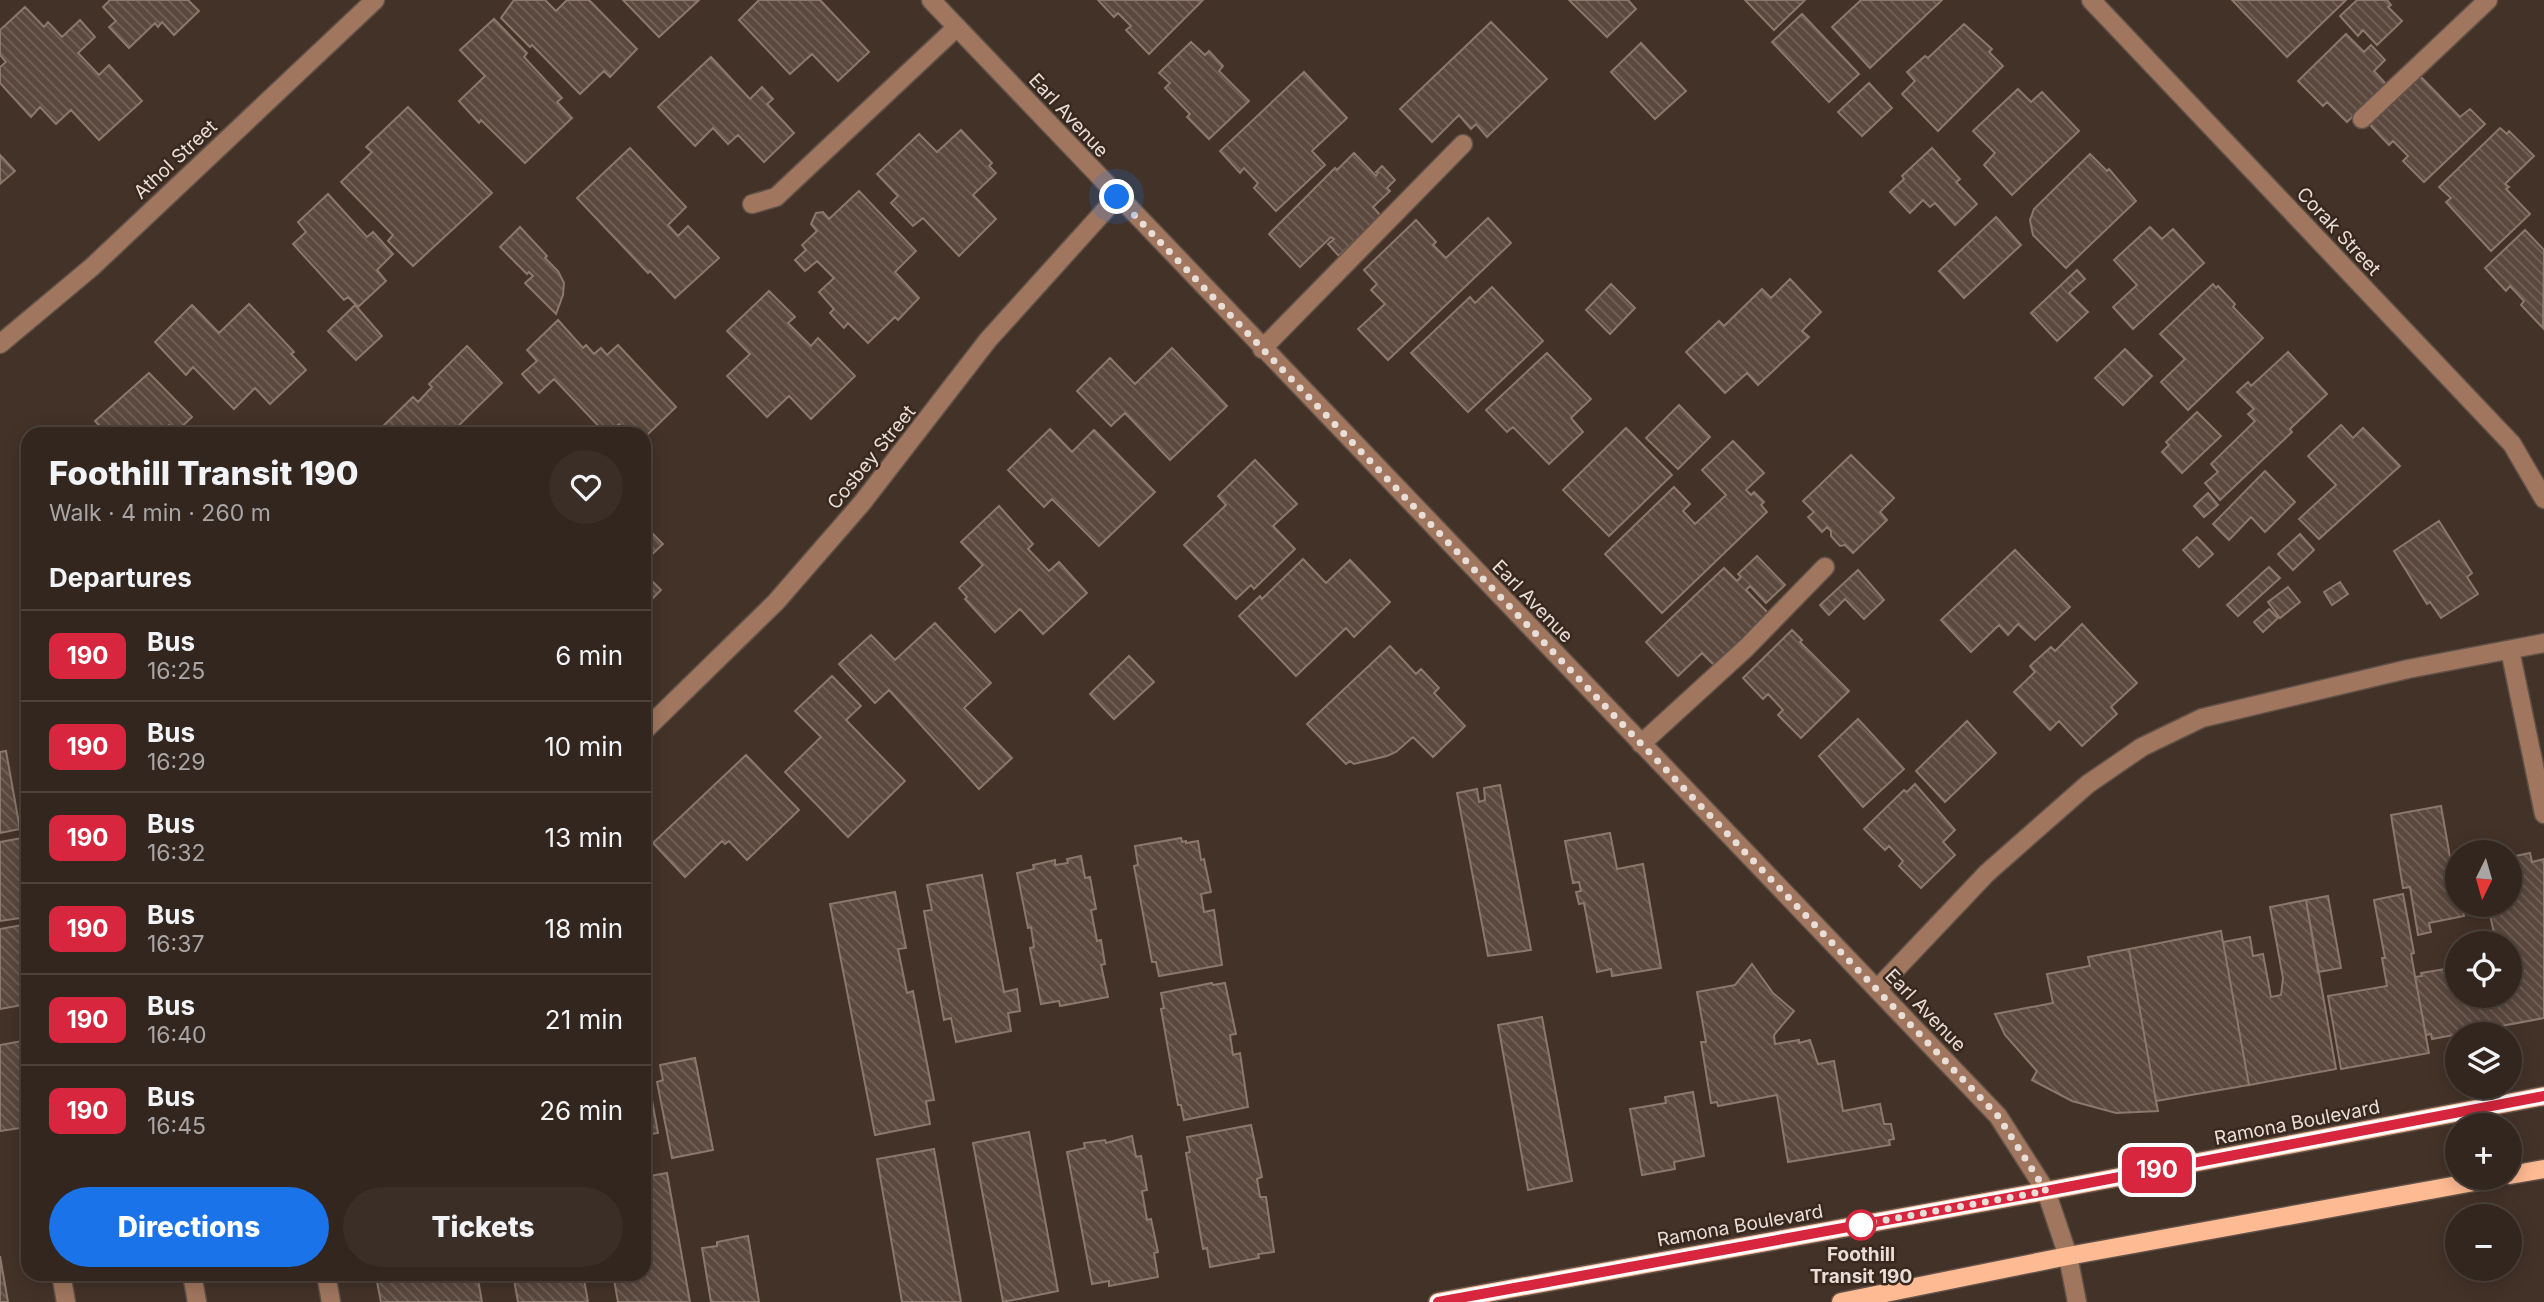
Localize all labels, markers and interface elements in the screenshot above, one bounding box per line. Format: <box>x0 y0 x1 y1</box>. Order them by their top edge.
street label: Earl Avenue <box>1024 69 1113 162</box>
street label: Athol Street <box>129 115 222 204</box>
your location <box>1099 179 1134 214</box>
street label: Corak Street <box>2292 182 2385 280</box>
street label: Cosbey Street <box>822 401 920 514</box>
button: heart <box>549 450 623 524</box>
text: Foothill Transit 190 <box>49 453 359 493</box>
text: Walk · 4 min · 260 m <box>49 499 271 527</box>
street label: Earl Avenue <box>1487 555 1578 648</box>
text: Departures <box>49 562 192 593</box>
text: Bus <box>147 626 195 657</box>
text: 6 min <box>555 640 623 671</box>
text: 190 <box>66 641 109 670</box>
text: 16:25 <box>147 657 205 685</box>
text: Bus <box>147 717 195 748</box>
text: 10 min <box>544 731 623 762</box>
text: 190 <box>66 732 109 761</box>
text: 16:29 <box>147 748 206 776</box>
text: Bus <box>147 808 195 839</box>
text: 13 min <box>545 822 623 853</box>
text: 190 <box>66 823 109 852</box>
text: 16:32 <box>147 839 205 867</box>
north arrow <box>2445 840 2522 917</box>
map controls <box>2445 840 2522 1281</box>
text: Bus <box>147 899 195 930</box>
text: 18 min <box>545 913 623 944</box>
text: 190 <box>66 914 109 943</box>
text: 16:37 <box>147 930 204 958</box>
button: locate <box>2445 931 2522 1008</box>
street label: Earl Avenue <box>1880 964 1971 1057</box>
text: Bus <box>147 990 195 1021</box>
text: 21 min <box>545 1004 623 1035</box>
text: 190 <box>66 1005 109 1034</box>
text: 16:40 <box>147 1021 207 1049</box>
button: layers <box>2445 1022 2522 1099</box>
text: Bus <box>147 1081 195 1112</box>
text: 26 min <box>539 1095 623 1126</box>
street label: Ramona Boulevard <box>2212 1095 2382 1150</box>
text: 190 <box>66 1096 109 1125</box>
text: 16:45 <box>147 1112 206 1140</box>
button: + <box>2445 1113 2522 1190</box>
line badge: 190 <box>2117 1147 2197 1193</box>
text: 190 <box>2136 1155 2178 1184</box>
button: Directions <box>49 1187 329 1267</box>
button: Tickets <box>343 1187 623 1267</box>
street label: Ramona Boulevard <box>1655 1200 1825 1251</box>
button: − <box>2445 1204 2522 1281</box>
marker: Foothill Transit 190 <box>1846 1210 1876 1240</box>
place label: Foothill Transit 190 <box>1810 1243 1912 1288</box>

